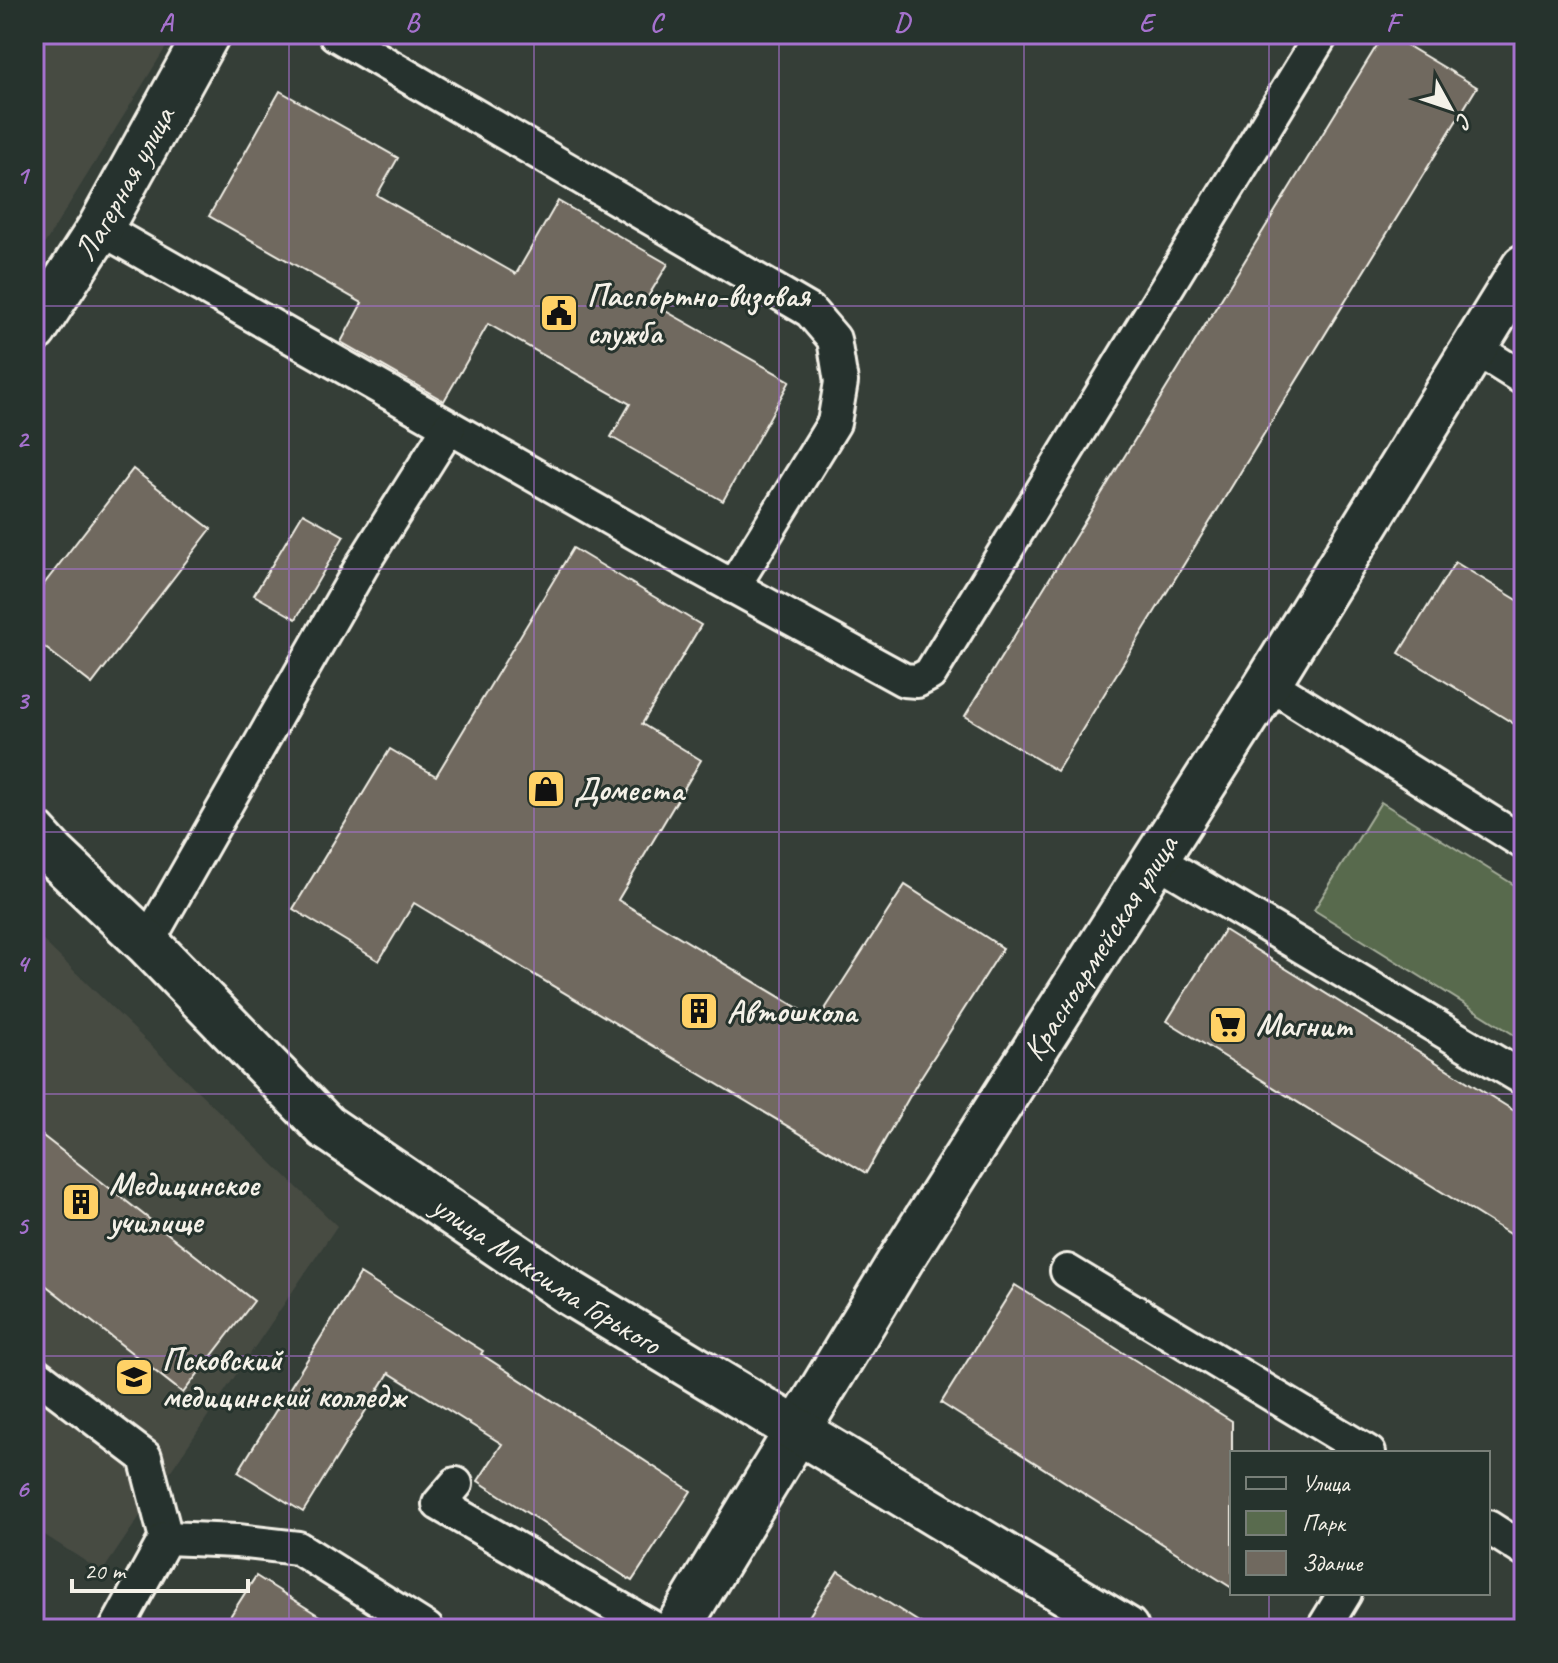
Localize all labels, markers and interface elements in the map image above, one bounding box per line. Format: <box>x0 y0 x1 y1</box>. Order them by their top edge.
text: A <box>159 6 174 39</box>
text: B <box>405 6 421 39</box>
text: C <box>650 6 666 39</box>
text: D <box>894 6 912 39</box>
text: E <box>1139 6 1157 39</box>
text: F <box>1386 6 1404 39</box>
north arrow <box>1410 68 1490 148</box>
street label: Лагерная улица <box>64 97 184 268</box>
text: С <box>1448 107 1479 136</box>
text: 1 <box>16 159 31 192</box>
place label: Паспортно-визовая служба <box>587 275 812 353</box>
public building icon: Паспортно-визовая служба <box>538 292 580 334</box>
text: 2 <box>16 422 30 455</box>
text: 3 <box>16 684 30 717</box>
shop icon: Доместа <box>525 768 567 810</box>
place label: Доместа <box>574 769 687 810</box>
street label: Красноармейская улица <box>1013 825 1188 1068</box>
text: 4 <box>16 947 31 980</box>
building icon: Автошкола <box>678 990 720 1032</box>
place label: Автошкола <box>727 991 860 1032</box>
supermarket icon: Магнит <box>1207 1004 1249 1046</box>
place label: Магнит <box>1256 1005 1353 1046</box>
place label: Медицинское училище <box>106 1164 262 1242</box>
building icon: Медицинское училище <box>60 1181 102 1223</box>
street label: улица Максима Горького <box>423 1184 670 1365</box>
text: 5 <box>16 1209 30 1242</box>
place label: Псковский медицинский колледж <box>162 1339 409 1417</box>
school or university icon: Псковский медицинский колледж <box>113 1356 155 1398</box>
legend <box>1230 1451 1490 1595</box>
text: Улица <box>1302 1468 1351 1498</box>
text: 6 <box>16 1472 30 1505</box>
text: Парк <box>1302 1508 1347 1538</box>
scale bar <box>72 1543 248 1593</box>
text: Здание <box>1302 1548 1364 1578</box>
text: 20 m <box>84 1556 127 1586</box>

